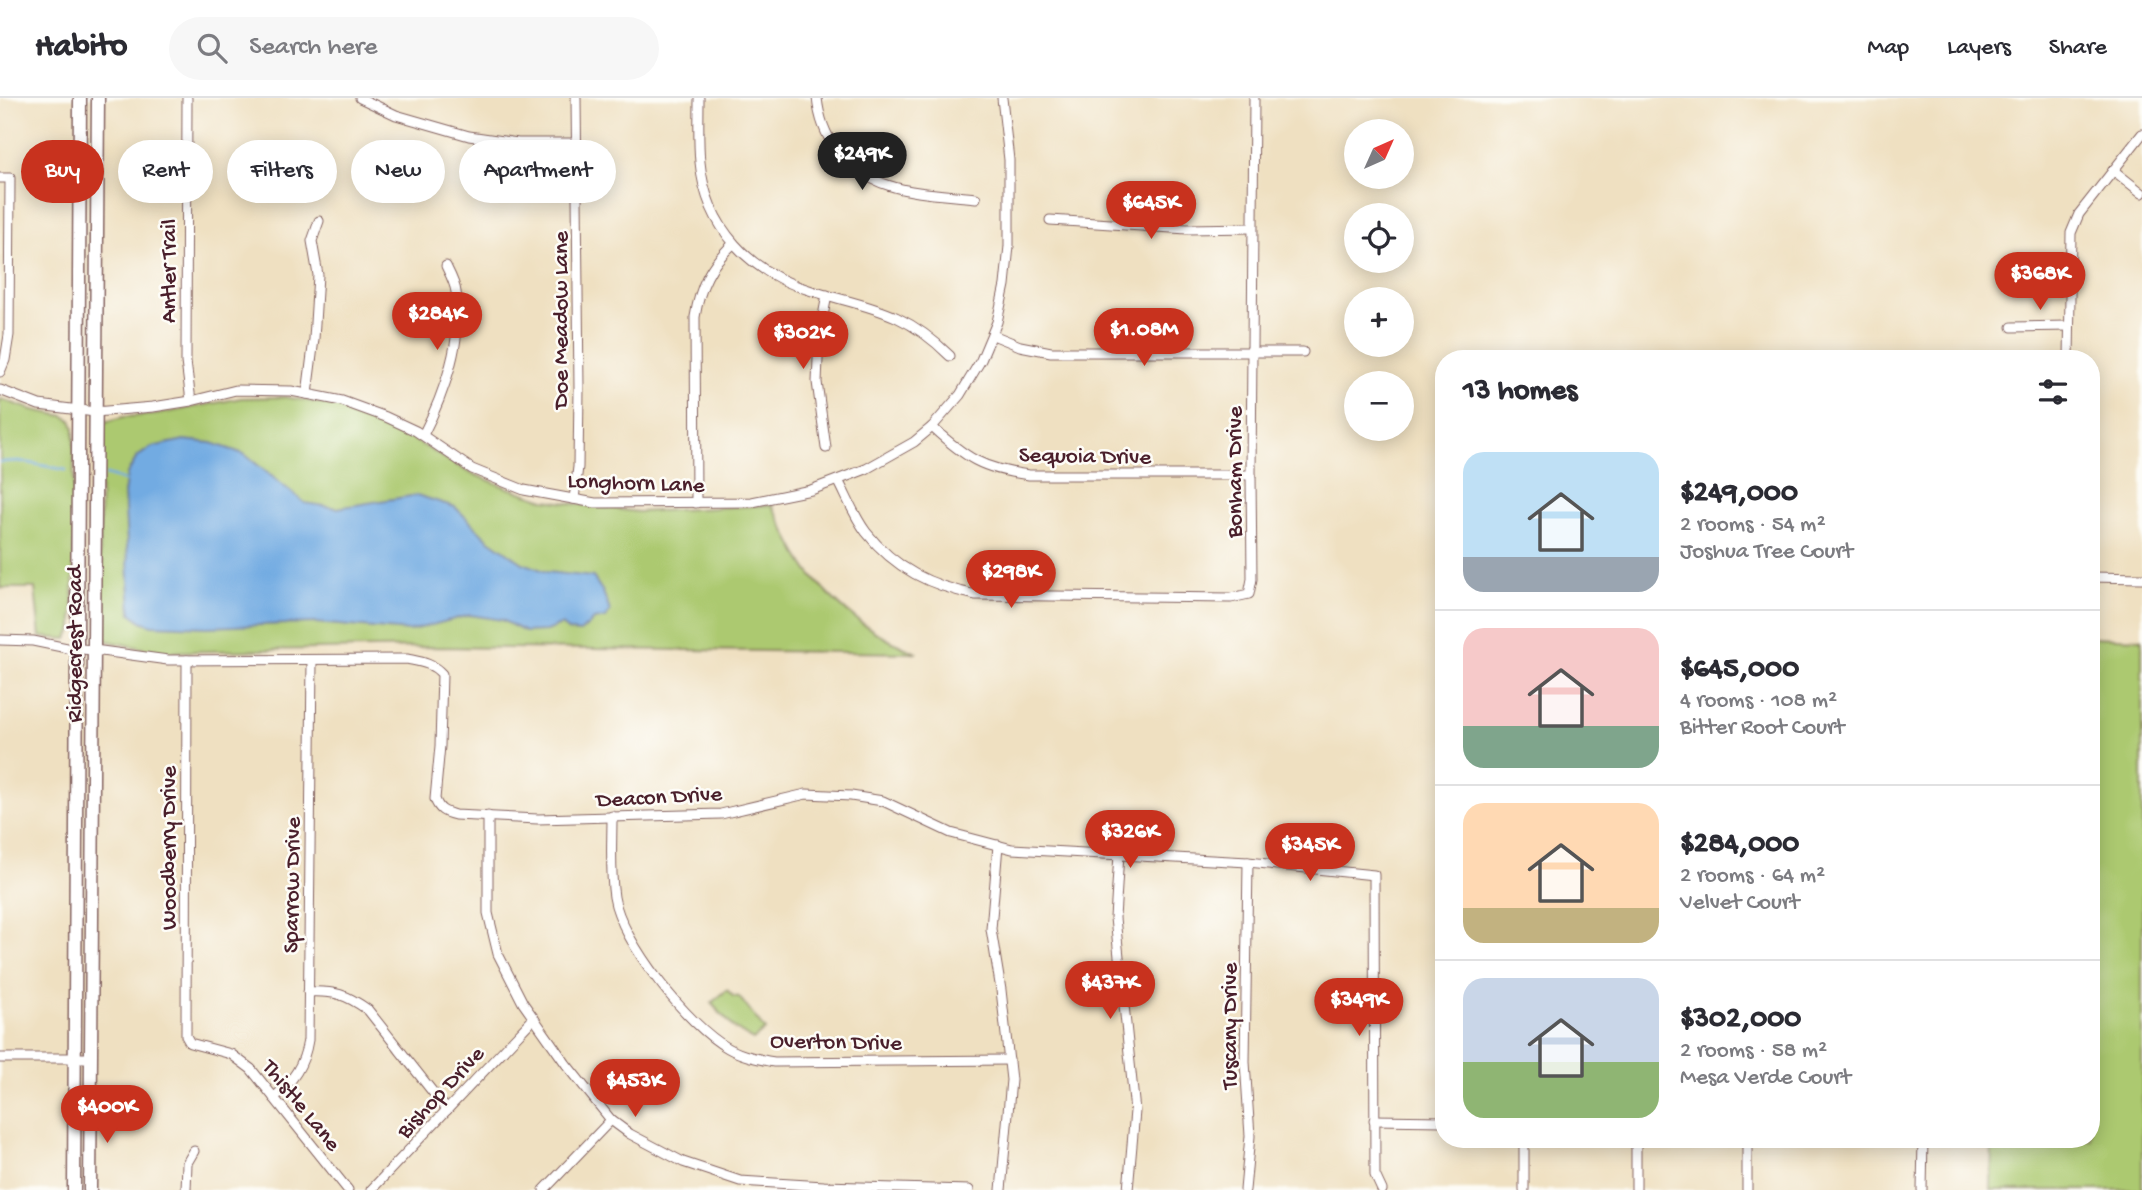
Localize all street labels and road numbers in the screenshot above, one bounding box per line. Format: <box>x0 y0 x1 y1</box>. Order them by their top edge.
street label: Antler Trail <box>157 219 184 323</box>
street label: Doe Meadow Lane <box>549 230 576 411</box>
street label: Bonham Drive <box>1223 405 1250 539</box>
street label: Sequoia Drive <box>1019 443 1152 472</box>
street label: Longhorn Lane <box>567 469 706 500</box>
street label: Ridgecrest Road <box>63 564 90 722</box>
street label: Woodberry Drive <box>157 765 184 930</box>
street label: Deacon Drive <box>594 782 724 815</box>
street label: Sparrow Drive <box>279 816 308 953</box>
street label: Tuscany Drive <box>1218 962 1245 1091</box>
street label: Overton Drive <box>770 1029 903 1058</box>
street label: Bishop Drive <box>391 1041 492 1146</box>
street label: Thistle Lane <box>254 1053 346 1158</box>

